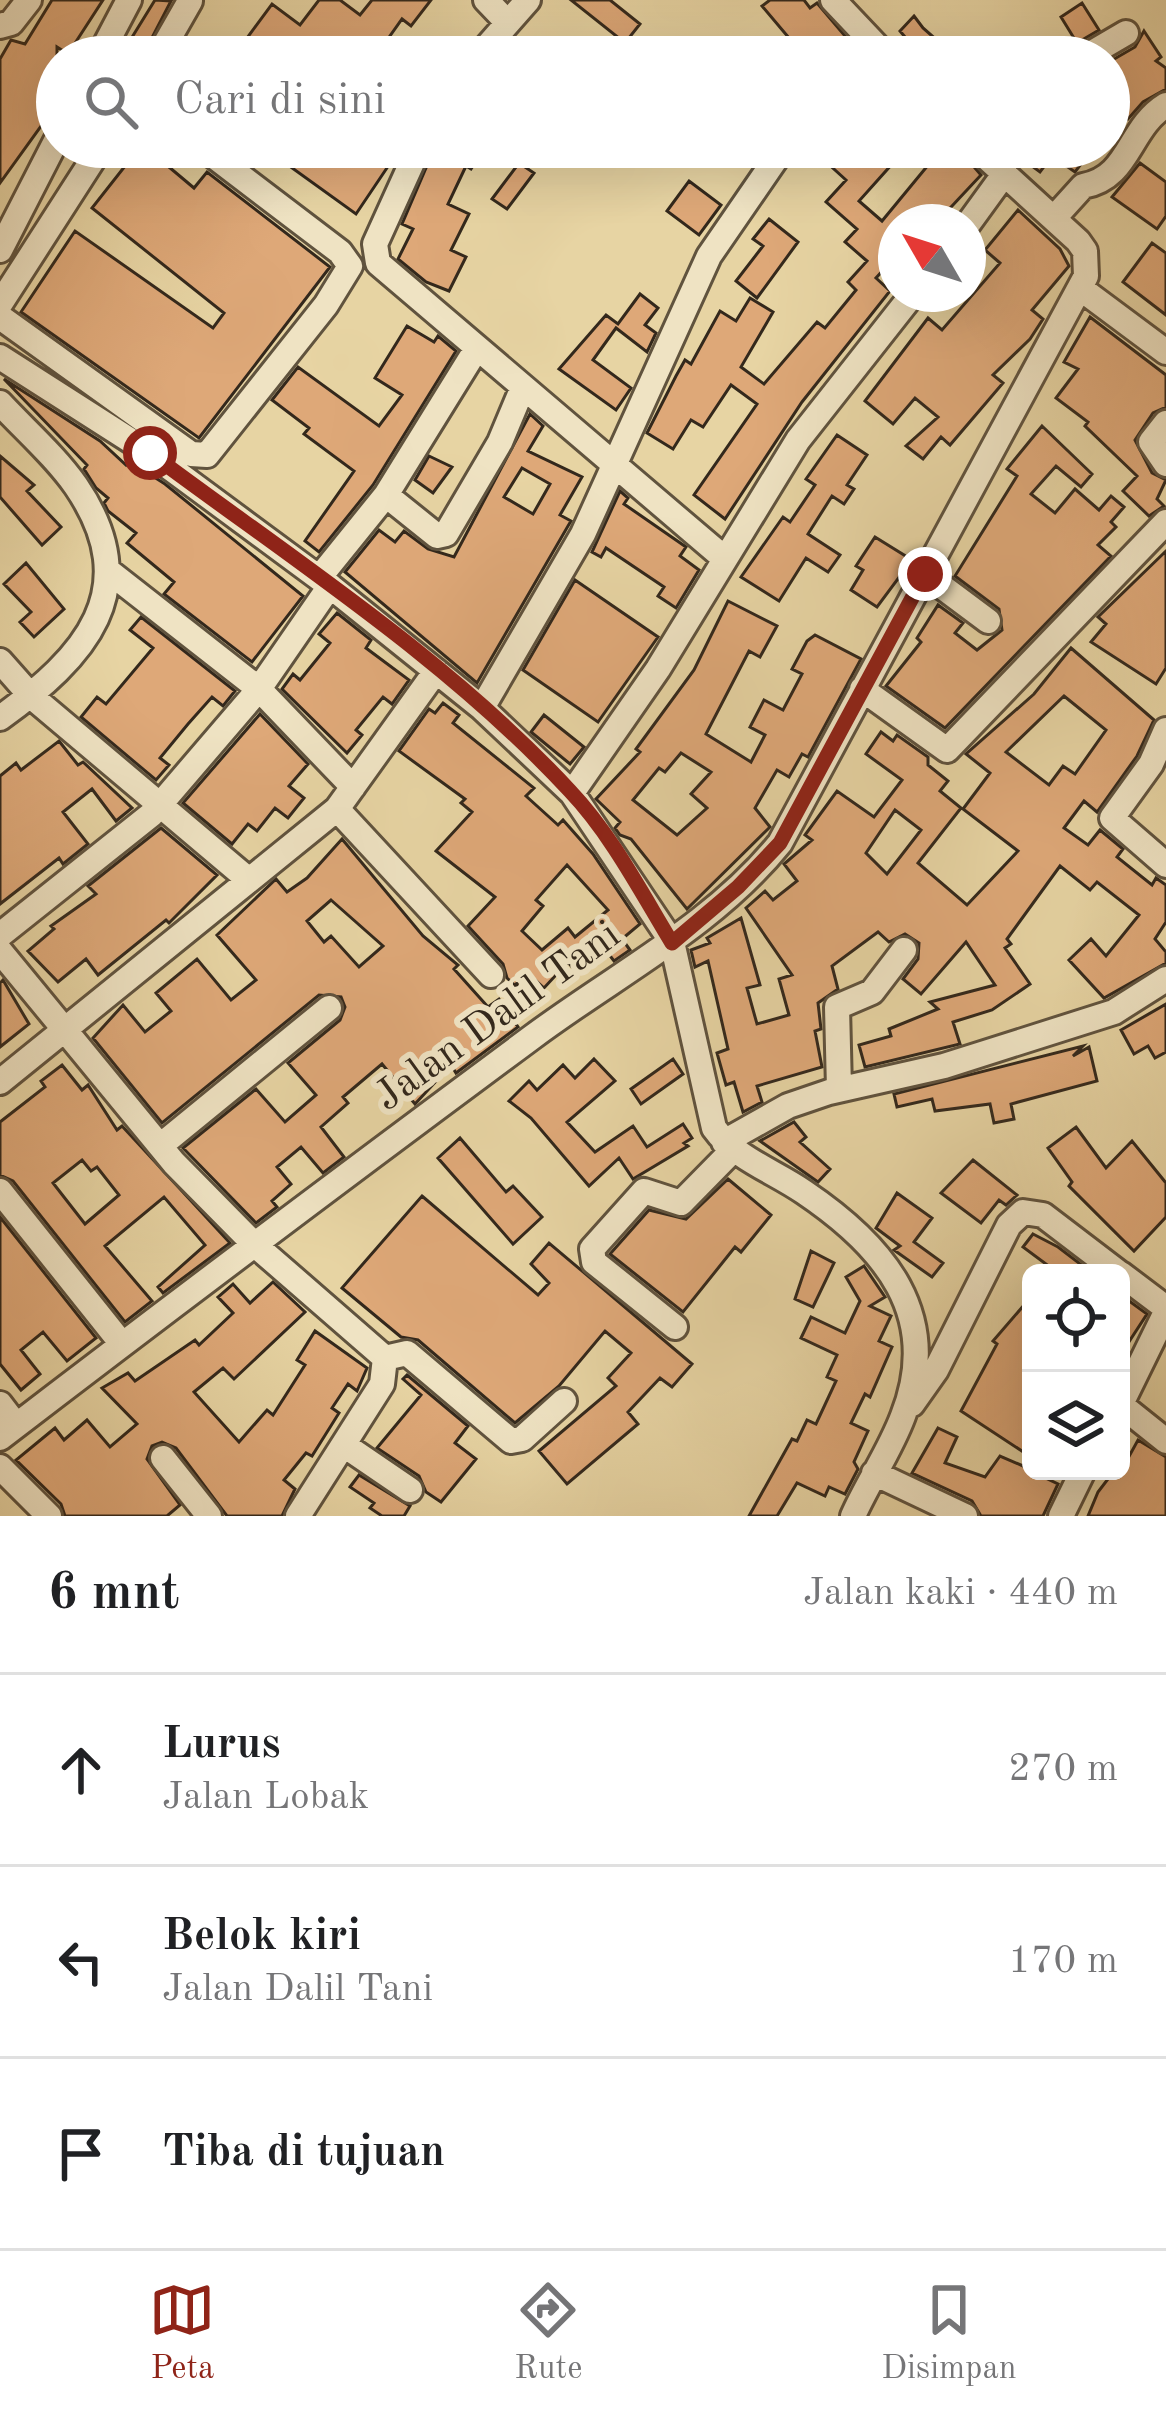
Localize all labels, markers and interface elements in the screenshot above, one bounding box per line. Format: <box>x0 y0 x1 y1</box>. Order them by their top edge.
search box <box>36 36 1130 168</box>
icon: search <box>78 69 144 135</box>
text: Cari di sini <box>174 79 386 124</box>
north arrow <box>878 204 986 312</box>
route start <box>123 426 177 480</box>
route end <box>898 547 952 601</box>
street label: Jalan Dalil Tani <box>368 914 628 1120</box>
map controls <box>1022 1264 1130 1480</box>
button: locate <box>1022 1264 1130 1372</box>
button: layers <box>1022 1372 1130 1480</box>
text: 6 mnt <box>48 1569 180 1620</box>
text: Jalan kaki · 440 m <box>803 1574 1118 1613</box>
text: Lurus <box>162 1723 281 1768</box>
icon: ahead <box>48 1737 114 1803</box>
text: 270 m <box>1008 1750 1118 1789</box>
text: Jalan Lobak <box>162 1778 369 1817</box>
text: Belok kiri <box>162 1915 361 1960</box>
icon: left <box>48 1929 114 1995</box>
text: 170 m <box>1008 1942 1118 1981</box>
text: Jalan Dalil Tani <box>162 1970 433 2009</box>
icon: arrive <box>48 2121 114 2187</box>
text: Tiba di tujuan <box>162 2131 445 2176</box>
tab: Peta <box>149 2277 215 2390</box>
tab: Rute <box>514 2277 582 2390</box>
tab: Disimpan <box>881 2277 1017 2390</box>

